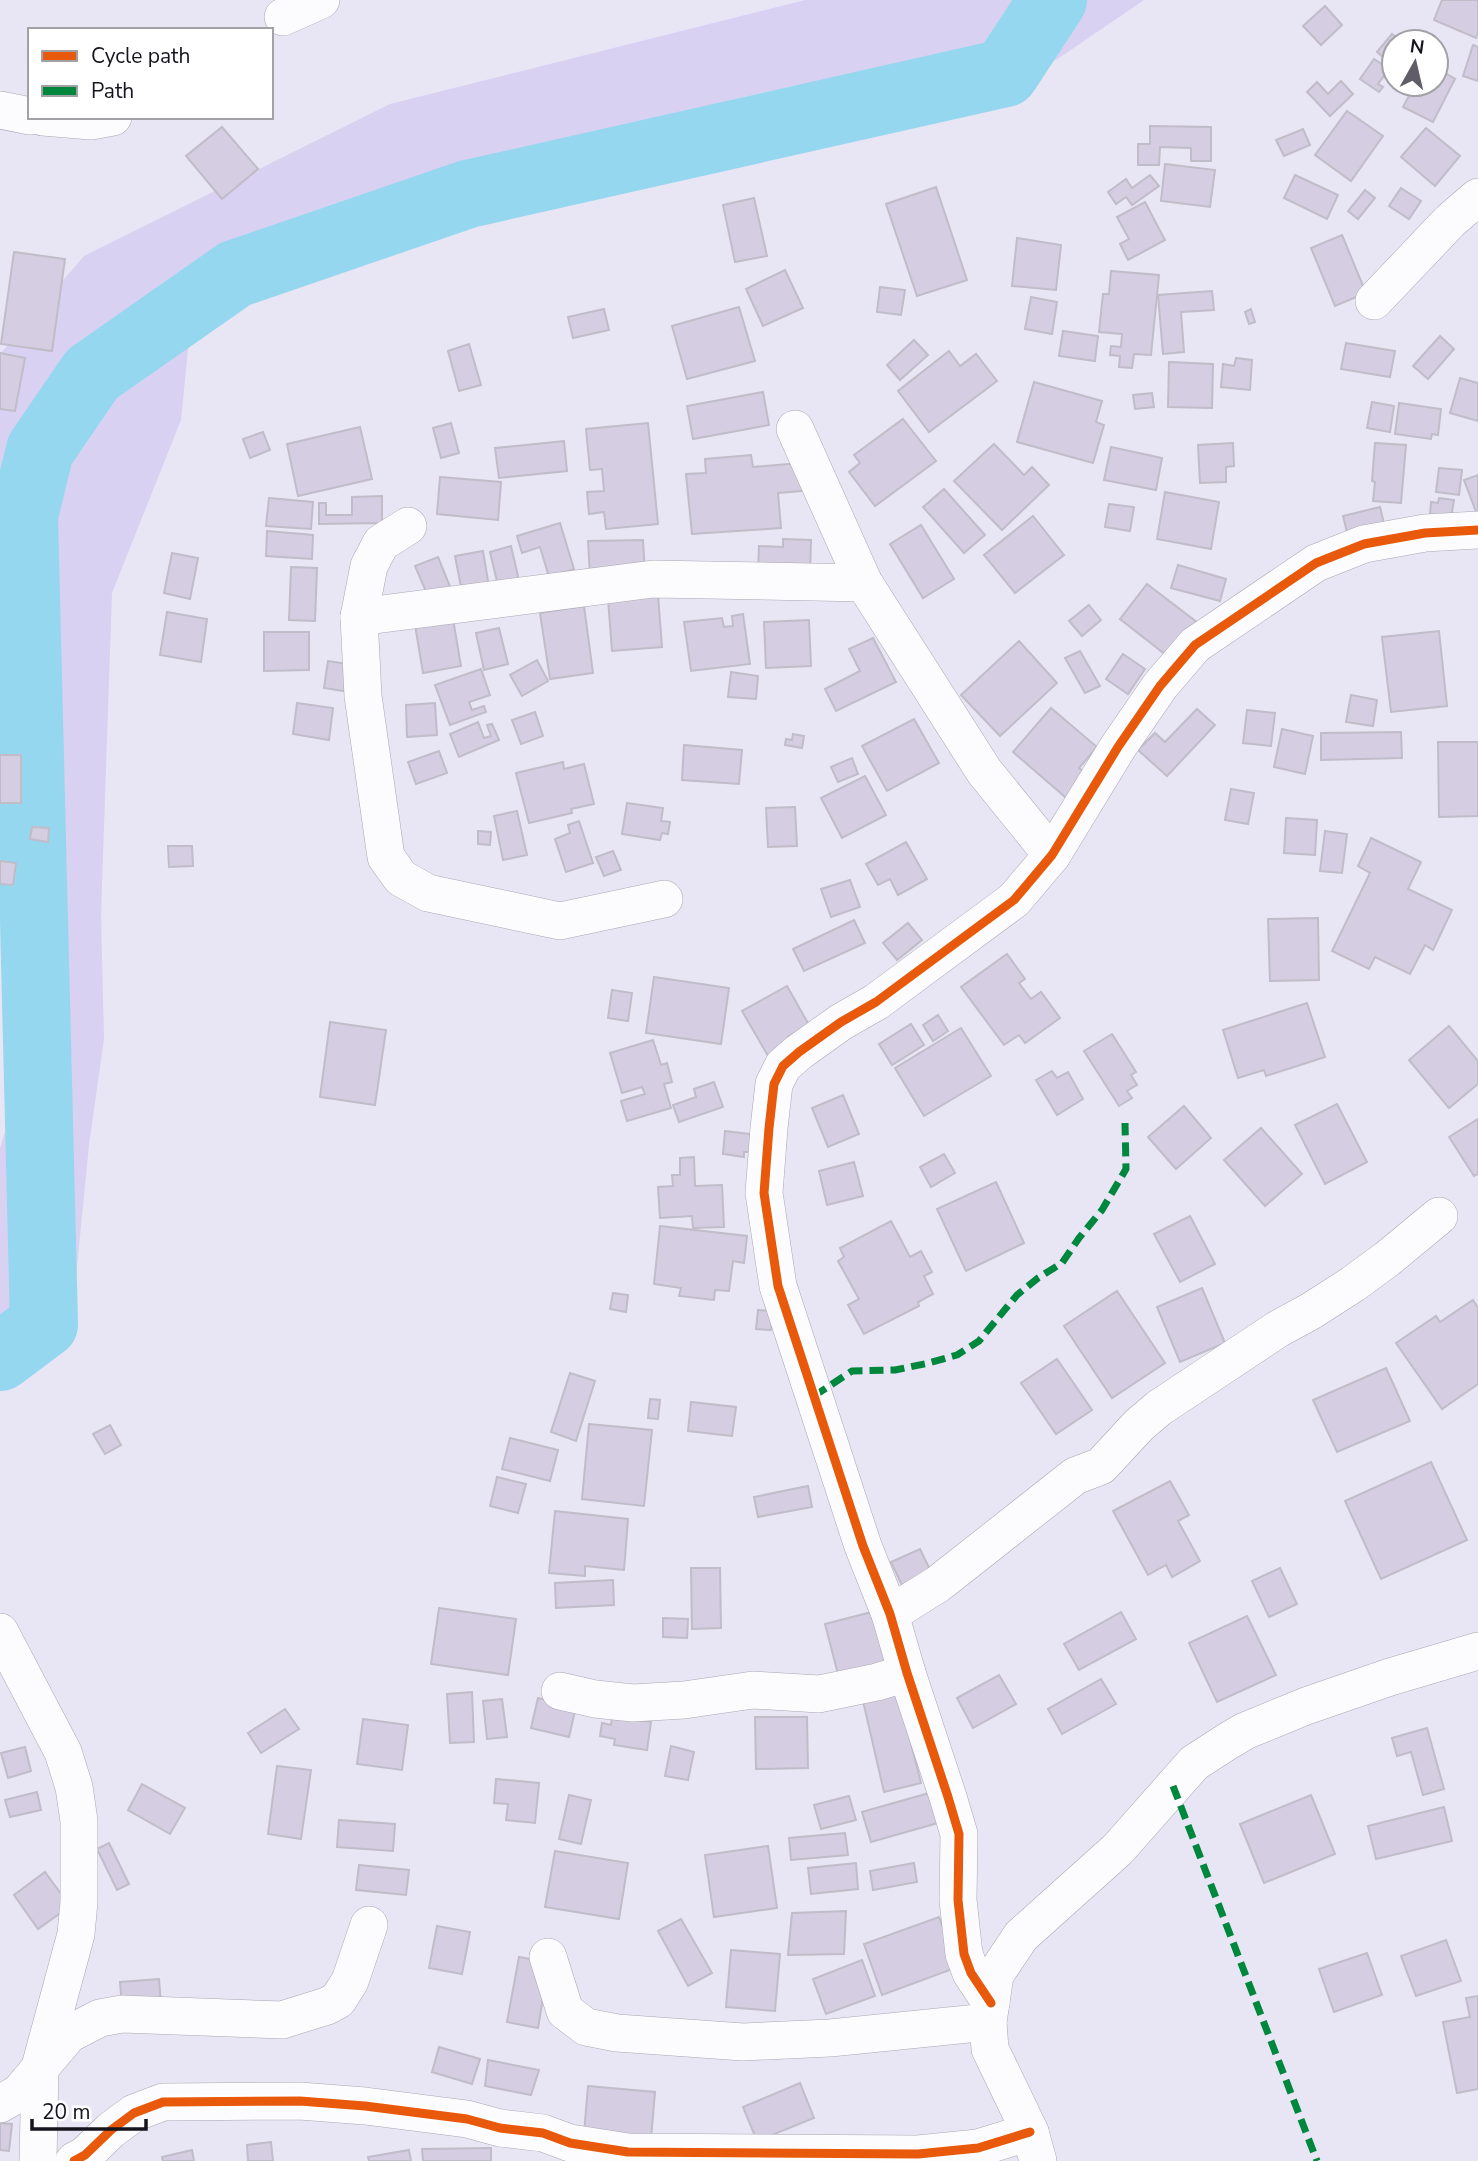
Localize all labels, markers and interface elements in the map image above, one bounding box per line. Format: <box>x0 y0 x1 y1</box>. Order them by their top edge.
legend <box>28 28 273 119</box>
north arrow <box>1380 28 1450 98</box>
text: N <box>1408 33 1426 61</box>
text: Cycle path <box>91 42 190 70</box>
text: Path <box>91 77 134 105</box>
scale bar <box>32 2088 145 2132</box>
text: 20 m <box>42 2098 91 2126</box>

